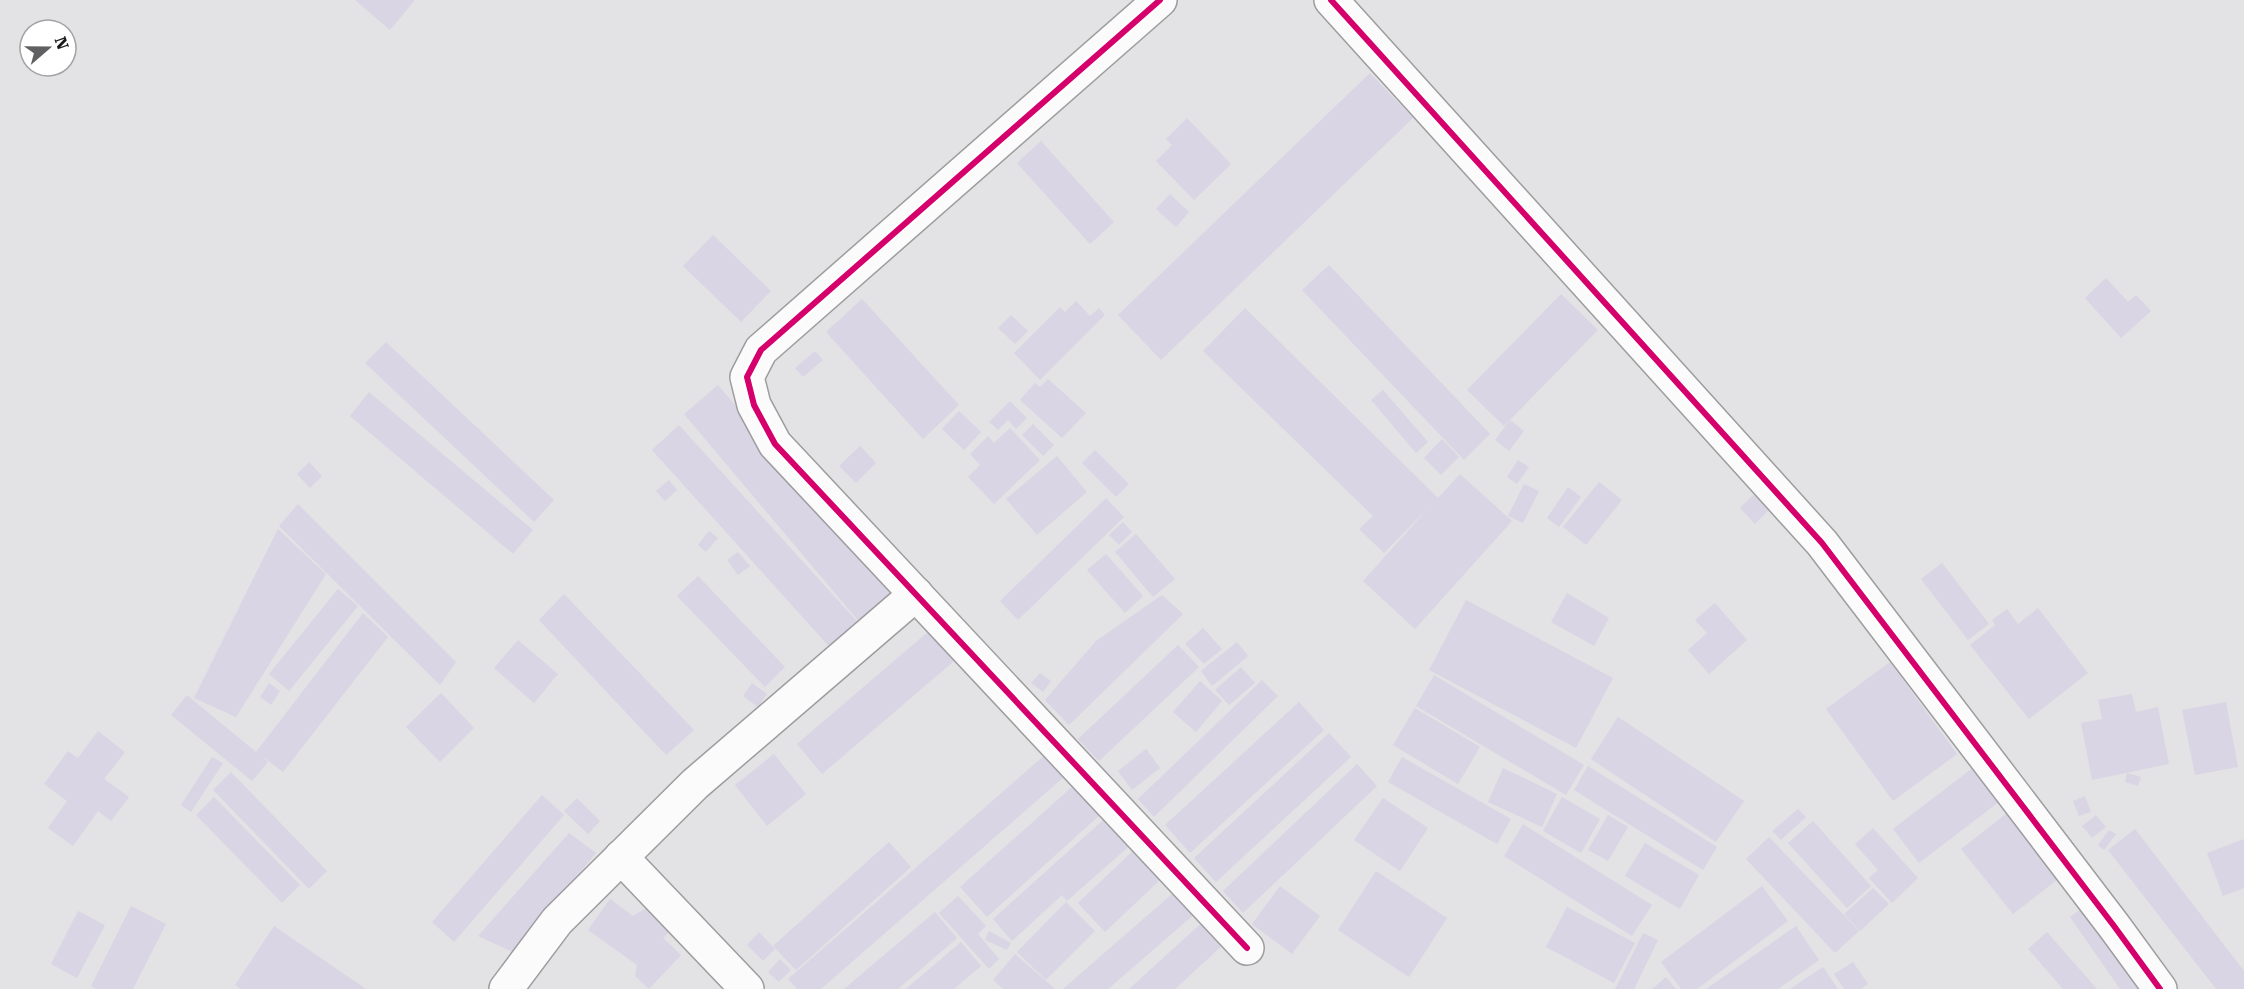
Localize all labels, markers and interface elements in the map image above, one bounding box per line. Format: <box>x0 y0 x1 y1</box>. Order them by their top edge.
north arrow <box>18 18 78 78</box>
text: N <box>51 34 73 52</box>

